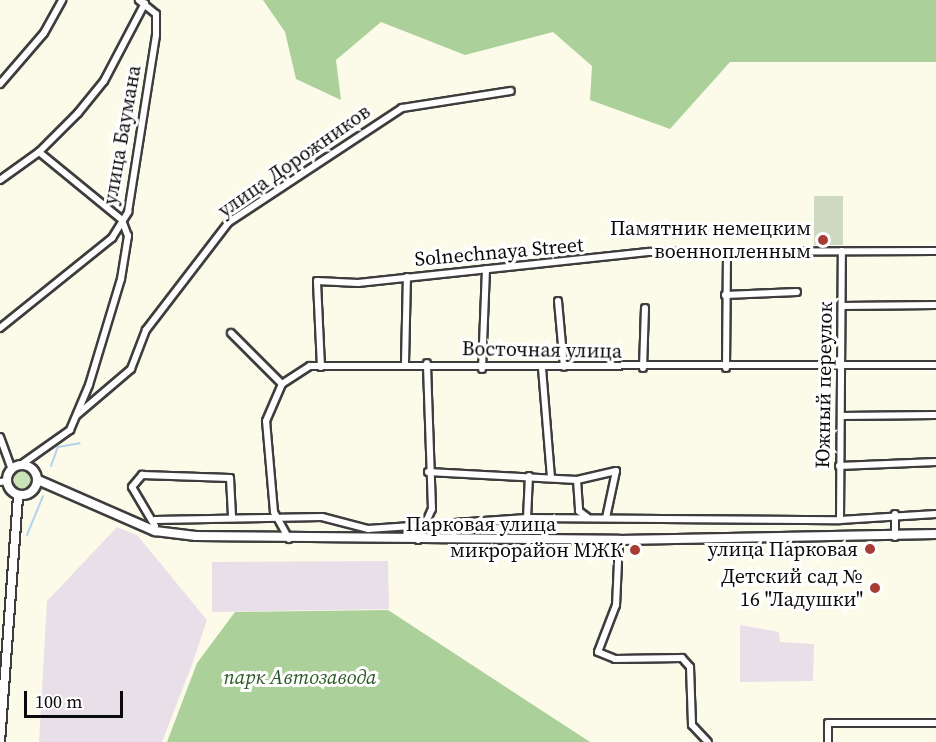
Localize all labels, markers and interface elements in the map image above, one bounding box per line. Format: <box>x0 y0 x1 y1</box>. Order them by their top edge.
street label: улица Баумана <box>98 63 146 207</box>
street label: улица Дорожников <box>213 99 375 223</box>
place label: Памятник немецким военнопленным <box>610 216 811 263</box>
street label: Solnechnaya Street <box>414 233 584 271</box>
marker: Памятник немецким военнопленным <box>816 233 830 247</box>
street label: Южный переулок <box>811 301 837 469</box>
street label: Восточная улица <box>462 337 622 363</box>
street label: Парковая улица <box>406 512 556 536</box>
place label: улица Парковая <box>708 537 858 561</box>
place label: микрорайон МЖК <box>450 538 623 562</box>
marker: улица Парковая <box>863 542 877 556</box>
marker: микрорайон МЖК <box>628 543 642 557</box>
place label: Детский сад № 16 "Ладушки" <box>721 564 863 611</box>
marker: Детский сад № 16 "Ладушки" <box>868 581 882 595</box>
park label: парк Автозавода <box>224 665 376 689</box>
scale bar <box>27 679 126 717</box>
text: 100 m <box>35 689 82 714</box>

